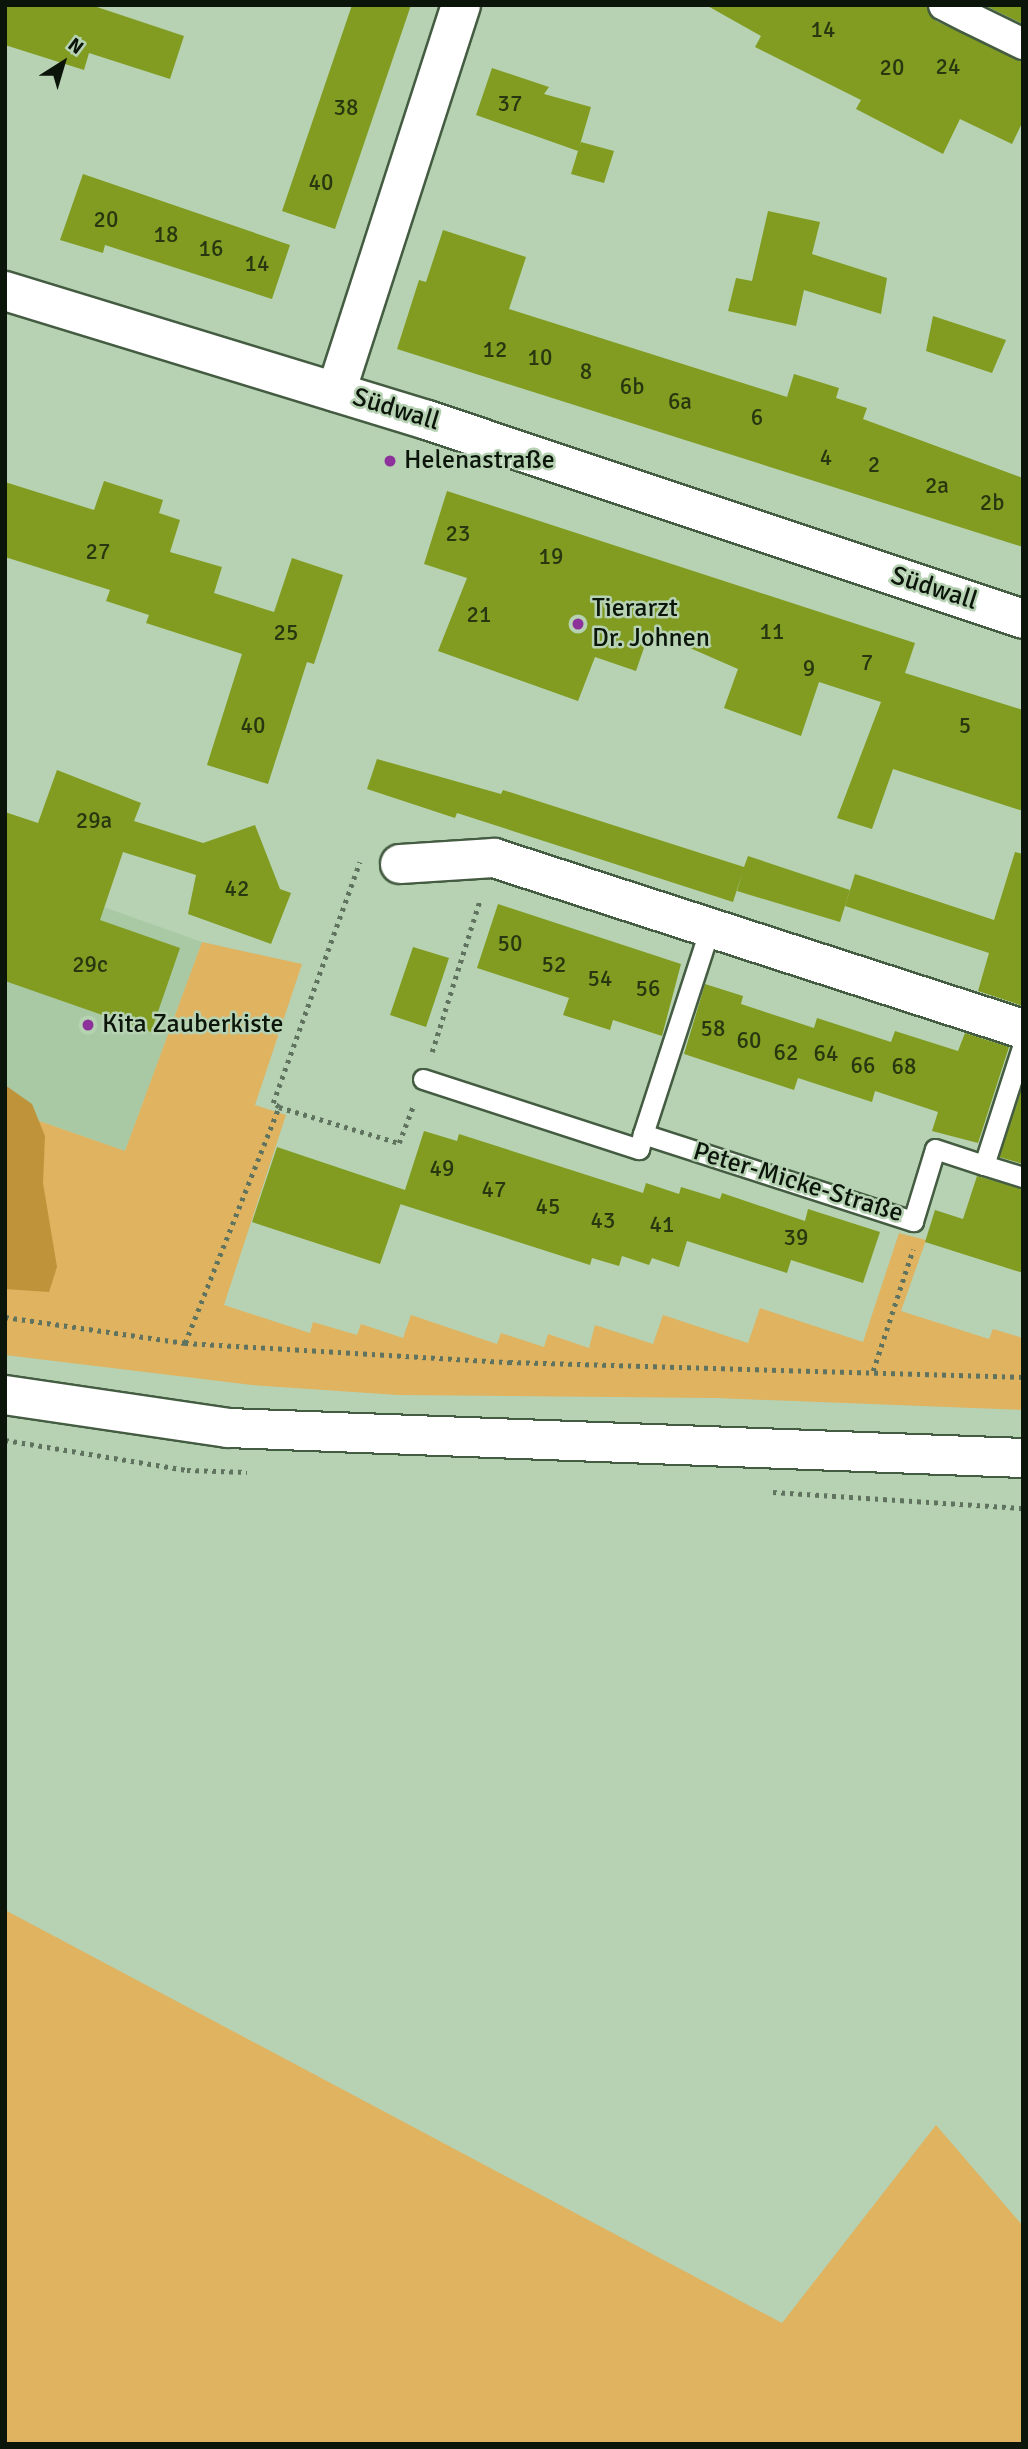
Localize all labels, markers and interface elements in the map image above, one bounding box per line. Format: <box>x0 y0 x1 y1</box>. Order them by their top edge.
house number: 14 <box>811 16 835 44</box>
north arrow <box>28 28 98 98</box>
text: N <box>63 33 88 60</box>
house number: 24 <box>936 53 960 81</box>
house number: 20 <box>880 54 904 82</box>
house number: 37 <box>498 90 522 118</box>
house number: 38 <box>334 94 358 122</box>
house number: 40 <box>309 169 333 197</box>
house number: 20 <box>94 206 118 234</box>
house number: 18 <box>154 221 178 249</box>
house number: 16 <box>199 235 223 263</box>
house number: 14 <box>245 250 269 278</box>
house number: 12 <box>483 336 507 364</box>
house number: 10 <box>528 344 552 372</box>
house number: 8 <box>580 358 592 386</box>
house number: 6b <box>620 373 644 401</box>
street label: Südwall <box>349 382 443 438</box>
house number: 6a <box>668 388 692 416</box>
house number: 6 <box>751 404 763 432</box>
house number: 4 <box>820 444 832 472</box>
place label: Helenastraße <box>404 445 555 477</box>
house number: 2 <box>868 451 880 479</box>
marker: Helenastraße <box>382 453 398 469</box>
house number: 2a <box>925 472 949 500</box>
house number: 2b <box>980 489 1004 517</box>
house number: 23 <box>446 520 470 548</box>
house number: 27 <box>86 538 110 566</box>
house number: 19 <box>539 543 563 571</box>
street label: Südwall <box>887 560 981 618</box>
place label: Tierarzt Dr. Johnen <box>592 593 710 654</box>
house number: 21 <box>467 601 491 629</box>
marker: Tierarzt Dr. Johnen <box>570 616 586 632</box>
house number: 11 <box>760 618 784 646</box>
house number: 25 <box>274 619 298 647</box>
house number: 7 <box>861 649 873 677</box>
house number: 9 <box>803 655 815 683</box>
house number: 40 <box>241 712 265 740</box>
house number: 5 <box>959 712 971 740</box>
house number: 29a <box>76 807 112 835</box>
house number: 42 <box>225 875 249 903</box>
house number: 50 <box>498 930 522 958</box>
house number: 29c <box>72 951 108 979</box>
house number: 52 <box>542 951 566 979</box>
house number: 54 <box>588 965 612 993</box>
house number: 56 <box>636 975 660 1003</box>
place label: Kita Zauberkiste <box>102 1009 283 1041</box>
house number: 58 <box>701 1015 725 1043</box>
marker: Kita Zauberkiste <box>80 1017 96 1033</box>
house number: 60 <box>737 1027 761 1055</box>
house number: 62 <box>774 1039 798 1067</box>
house number: 64 <box>814 1040 838 1068</box>
house number: 66 <box>851 1052 875 1080</box>
house number: 68 <box>892 1053 916 1081</box>
street label: Peter-Micke-Straße <box>689 1136 907 1230</box>
house number: 49 <box>430 1155 454 1183</box>
house number: 47 <box>482 1176 506 1204</box>
house number: 45 <box>536 1193 560 1221</box>
house number: 43 <box>591 1207 615 1235</box>
house number: 41 <box>650 1211 674 1239</box>
house number: 39 <box>784 1224 808 1252</box>

